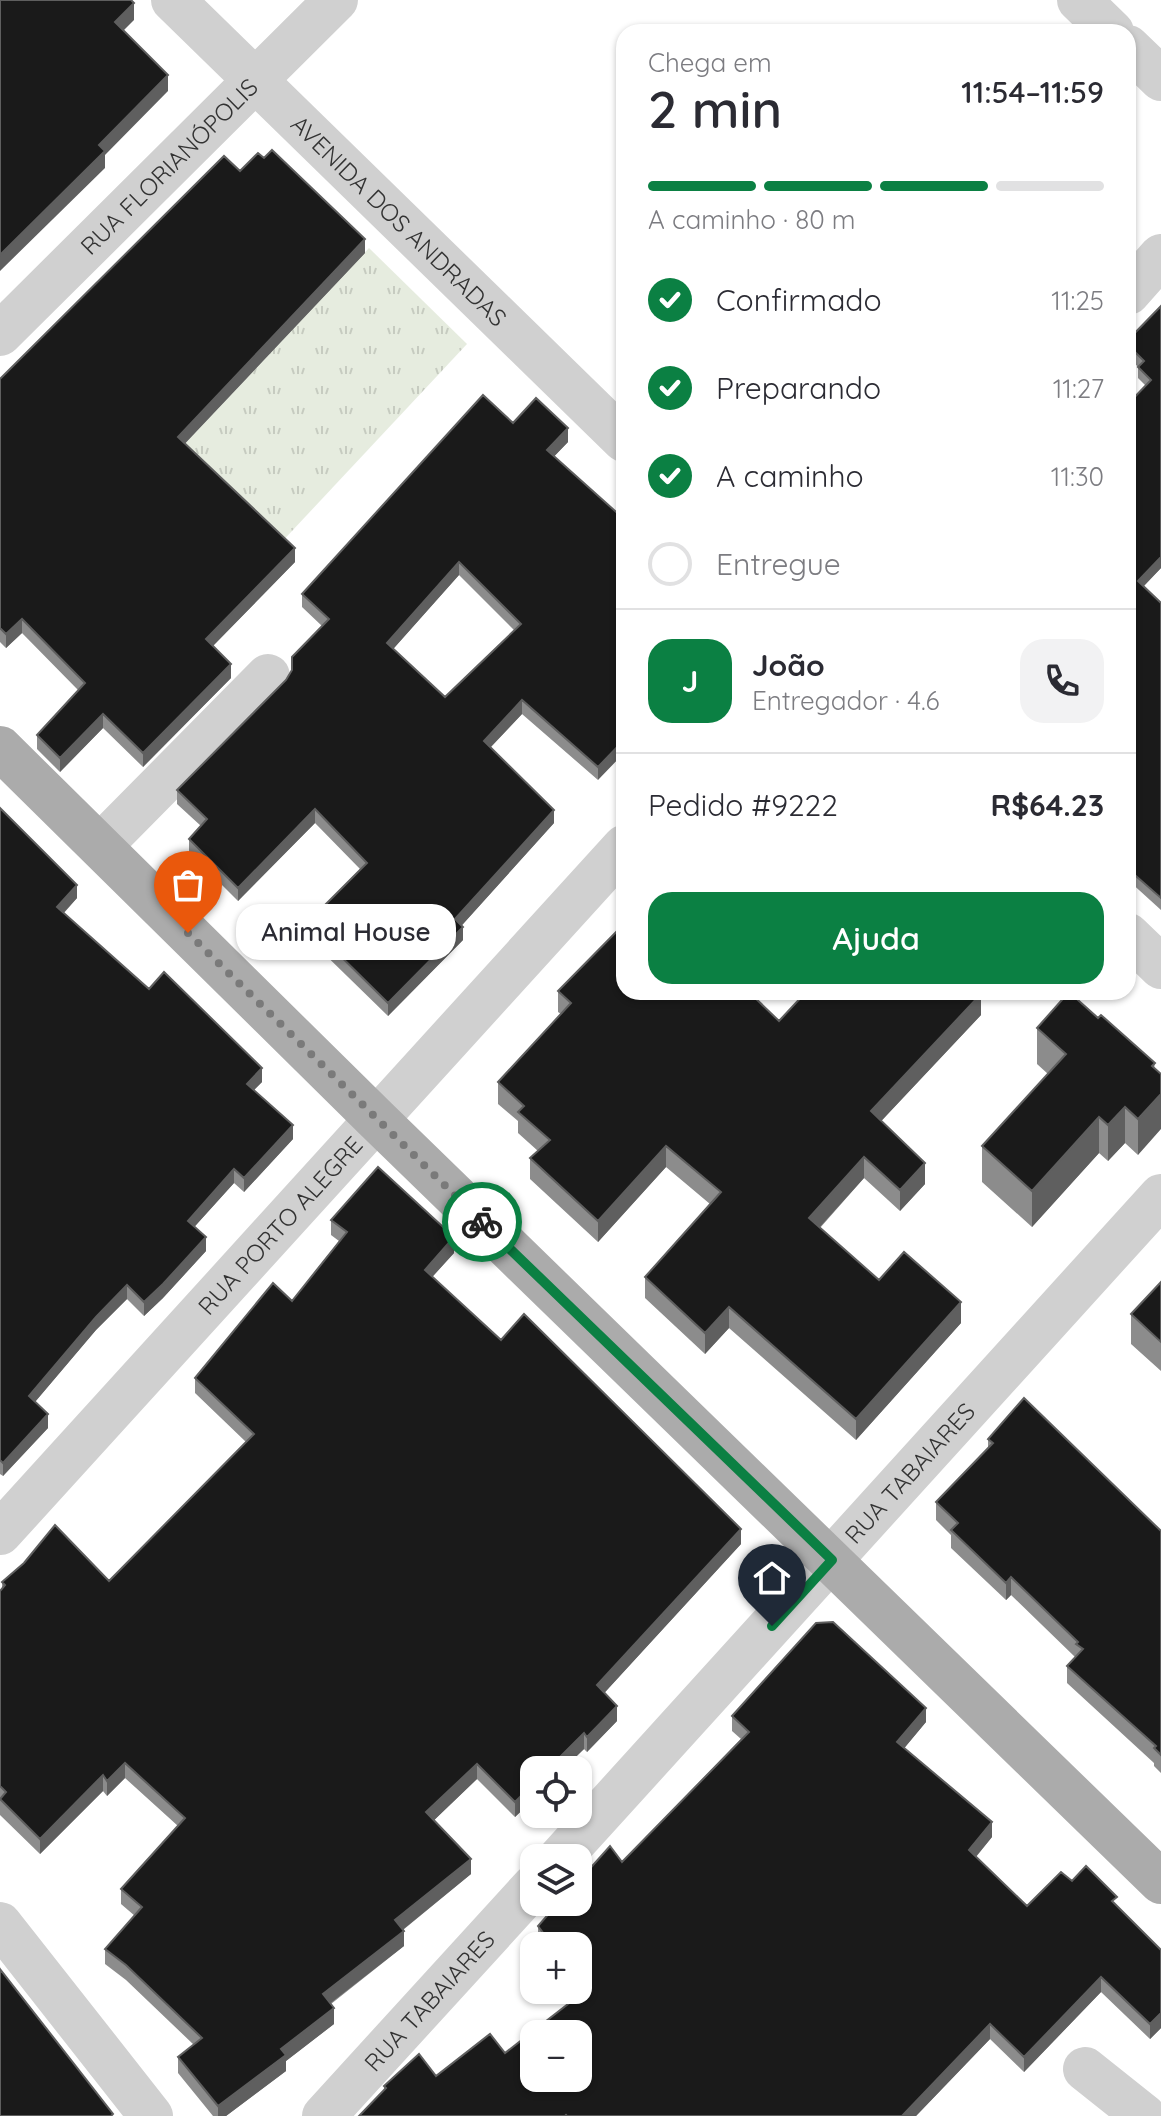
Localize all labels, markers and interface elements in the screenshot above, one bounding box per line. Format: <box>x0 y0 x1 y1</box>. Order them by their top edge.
text: Chega em <box>648 46 772 79</box>
street label: RUA FLORIANÓPOLIS <box>74 72 264 261</box>
text: 11:54–11:59 <box>961 73 1104 111</box>
text: 2 min <box>648 76 782 141</box>
street label: AVENIDA DOS ANDRADAS <box>285 109 513 332</box>
text: A caminho · 80 m <box>648 203 856 236</box>
icon: check <box>648 278 692 322</box>
text: Confirmado <box>716 281 882 319</box>
text: 11:25 <box>1051 284 1104 317</box>
icon: check <box>648 366 692 410</box>
text: Preparando <box>716 369 881 407</box>
text: 11:27 <box>1053 372 1104 405</box>
icon: check <box>648 454 692 498</box>
text: A caminho <box>716 457 864 495</box>
text: 11:30 <box>1051 460 1104 493</box>
text: Entregue <box>716 545 841 583</box>
button: phone <box>1020 639 1104 723</box>
text: João <box>752 646 825 684</box>
text: J <box>682 662 698 700</box>
text: Entregador · 4.6 <box>752 684 940 717</box>
text: Pedido #9222 <box>648 786 838 824</box>
text: R$64.23 <box>991 786 1104 824</box>
pin <box>154 851 222 933</box>
icon: bag <box>166 863 210 907</box>
button: Ajuda <box>648 892 1104 984</box>
callout: Animal House <box>236 905 456 961</box>
text: Animal House <box>261 915 431 948</box>
street label: RUA PORTO ALEGRE <box>191 1130 369 1321</box>
courier <box>442 1182 522 1262</box>
icon: bike <box>460 1200 504 1244</box>
street label: RUA TABAIARES <box>838 1396 981 1550</box>
pin <box>738 1544 806 1626</box>
icon: home <box>750 1556 794 1600</box>
map controls <box>520 1756 592 2092</box>
button: locate <box>520 1756 592 1828</box>
button: layers <box>520 1844 592 1916</box>
street label: RUA TABAIARES <box>358 1924 501 2077</box>
button: + <box>520 1932 592 2004</box>
button: − <box>520 2020 592 2092</box>

